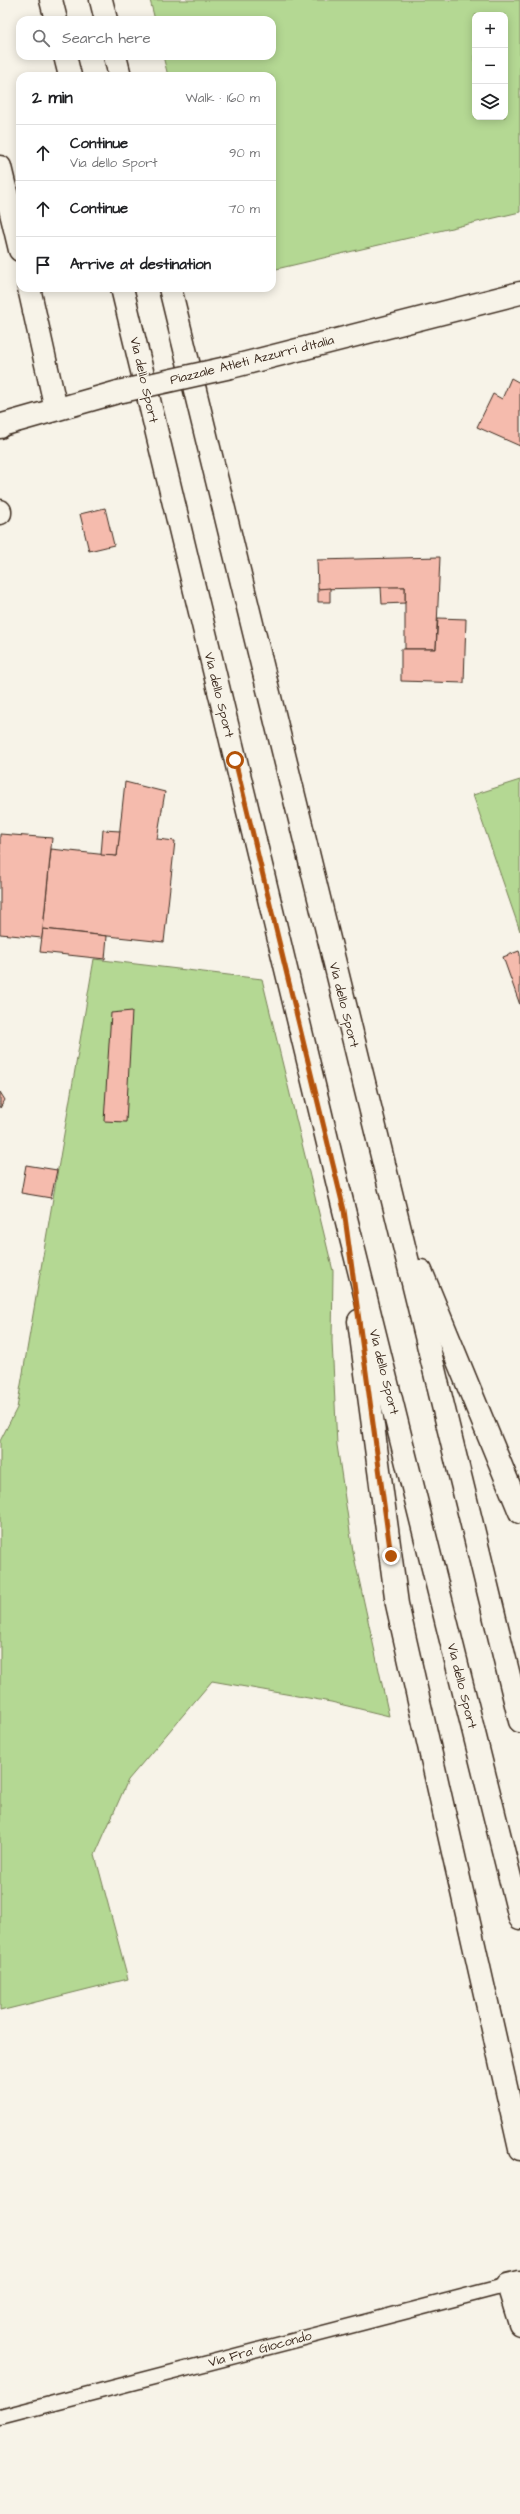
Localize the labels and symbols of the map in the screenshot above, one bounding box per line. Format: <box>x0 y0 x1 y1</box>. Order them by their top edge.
street label: Piazzale Atleti Azzurri d'Italia <box>168 331 336 389</box>
street label: Via dello Sport <box>125 335 163 425</box>
street label: Via dello Sport <box>200 650 239 740</box>
route start <box>226 751 244 769</box>
street label: Via dello Sport <box>325 960 364 1050</box>
street label: Via dello Sport <box>365 1327 404 1417</box>
route end <box>382 1547 400 1565</box>
street label: Via dello Sport <box>443 1641 482 1731</box>
street label: Via Fra' Giocondo <box>206 2326 314 2371</box>

